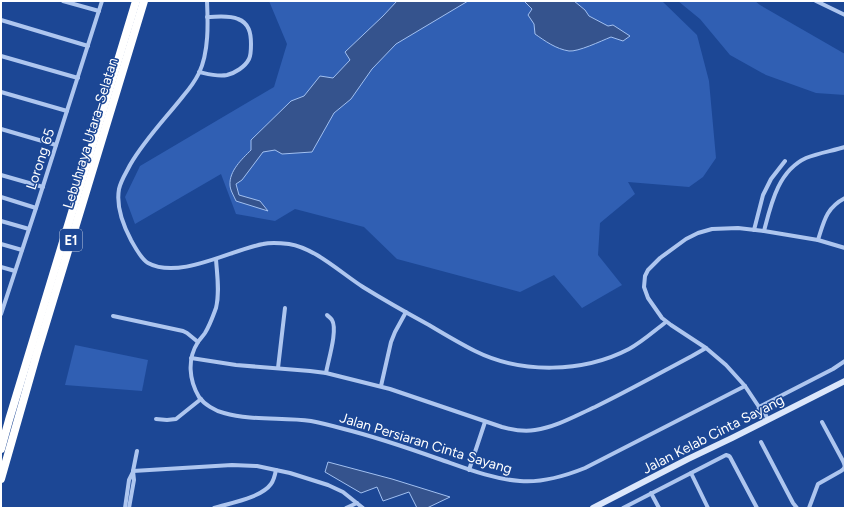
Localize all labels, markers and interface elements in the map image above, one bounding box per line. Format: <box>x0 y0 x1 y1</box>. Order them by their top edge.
street label: Lebuhraya Utara–Selatan <box>59 55 122 211</box>
street label: Lorong 65 <box>23 126 58 192</box>
road number: E1 <box>60 229 82 251</box>
street label: Jalan Kelab Cinta Sayang <box>640 391 787 478</box>
street label: Jalan Persiaran Cinta Sayang <box>338 409 514 478</box>

